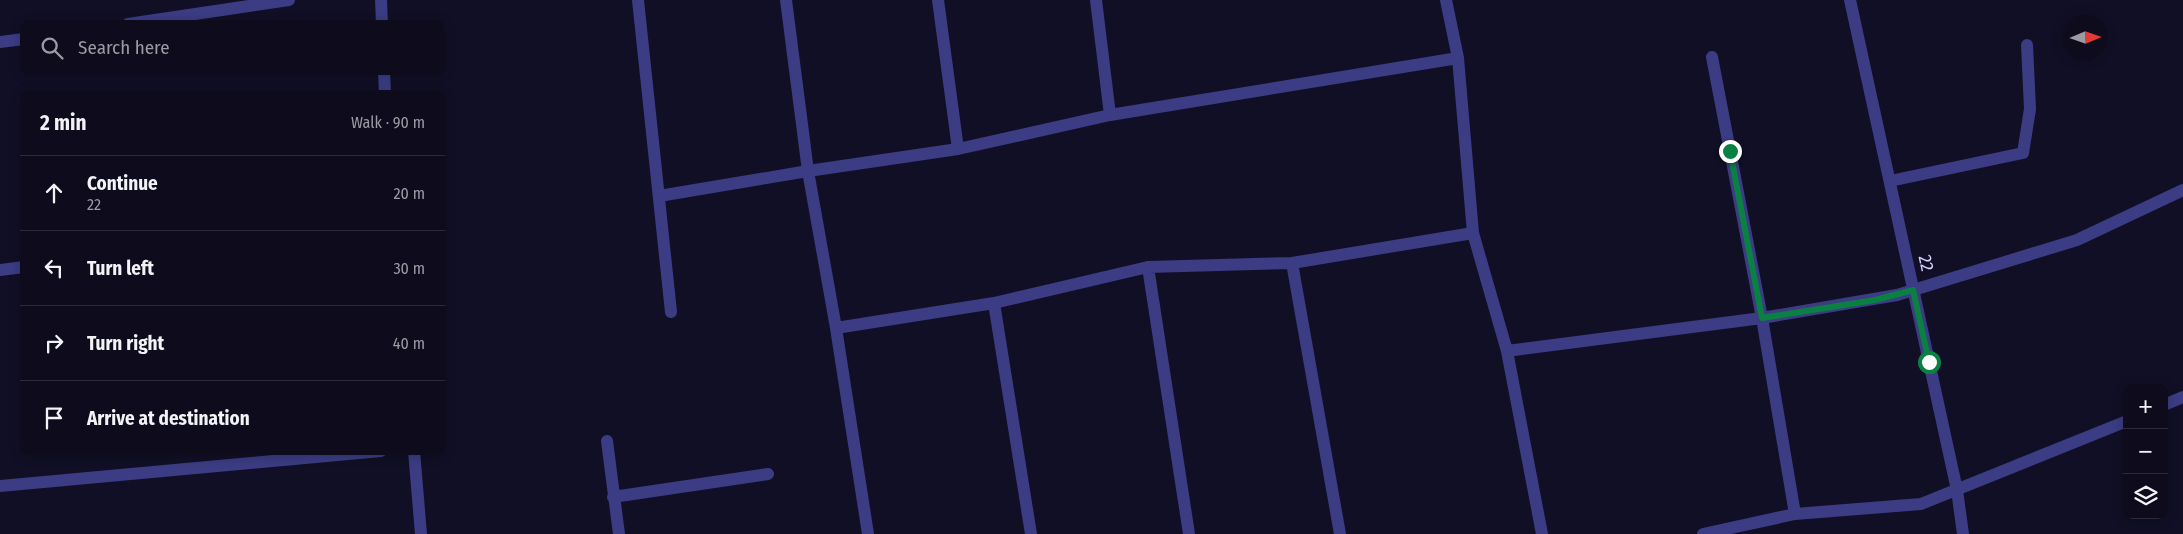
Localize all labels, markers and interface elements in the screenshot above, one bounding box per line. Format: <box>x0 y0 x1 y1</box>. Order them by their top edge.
north arrow <box>2063 15 2108 60</box>
search box <box>20 20 445 75</box>
icon: search <box>38 34 66 62</box>
text: Search here <box>78 36 170 59</box>
text: 2 min <box>40 110 87 136</box>
text: Walk · 90 m <box>351 113 425 132</box>
route end <box>1719 140 1742 163</box>
text: Continue <box>87 172 158 195</box>
icon: ahead <box>40 179 68 207</box>
text: 20 m <box>394 184 425 203</box>
text: 22 <box>87 195 101 214</box>
street label: 22 <box>1914 253 1938 273</box>
icon: left <box>40 254 68 282</box>
text: Turn left <box>87 257 154 280</box>
text: 30 m <box>393 259 425 278</box>
icon: right <box>40 329 68 357</box>
text: Turn right <box>87 332 164 355</box>
text: 40 m <box>393 334 425 353</box>
route start <box>1918 351 1941 374</box>
map controls <box>2123 384 2168 519</box>
button: + <box>2123 384 2168 429</box>
icon: arrive <box>40 404 68 432</box>
text: Arrive at destination <box>87 407 250 430</box>
button: − <box>2123 429 2168 474</box>
button: layers <box>2123 474 2168 519</box>

